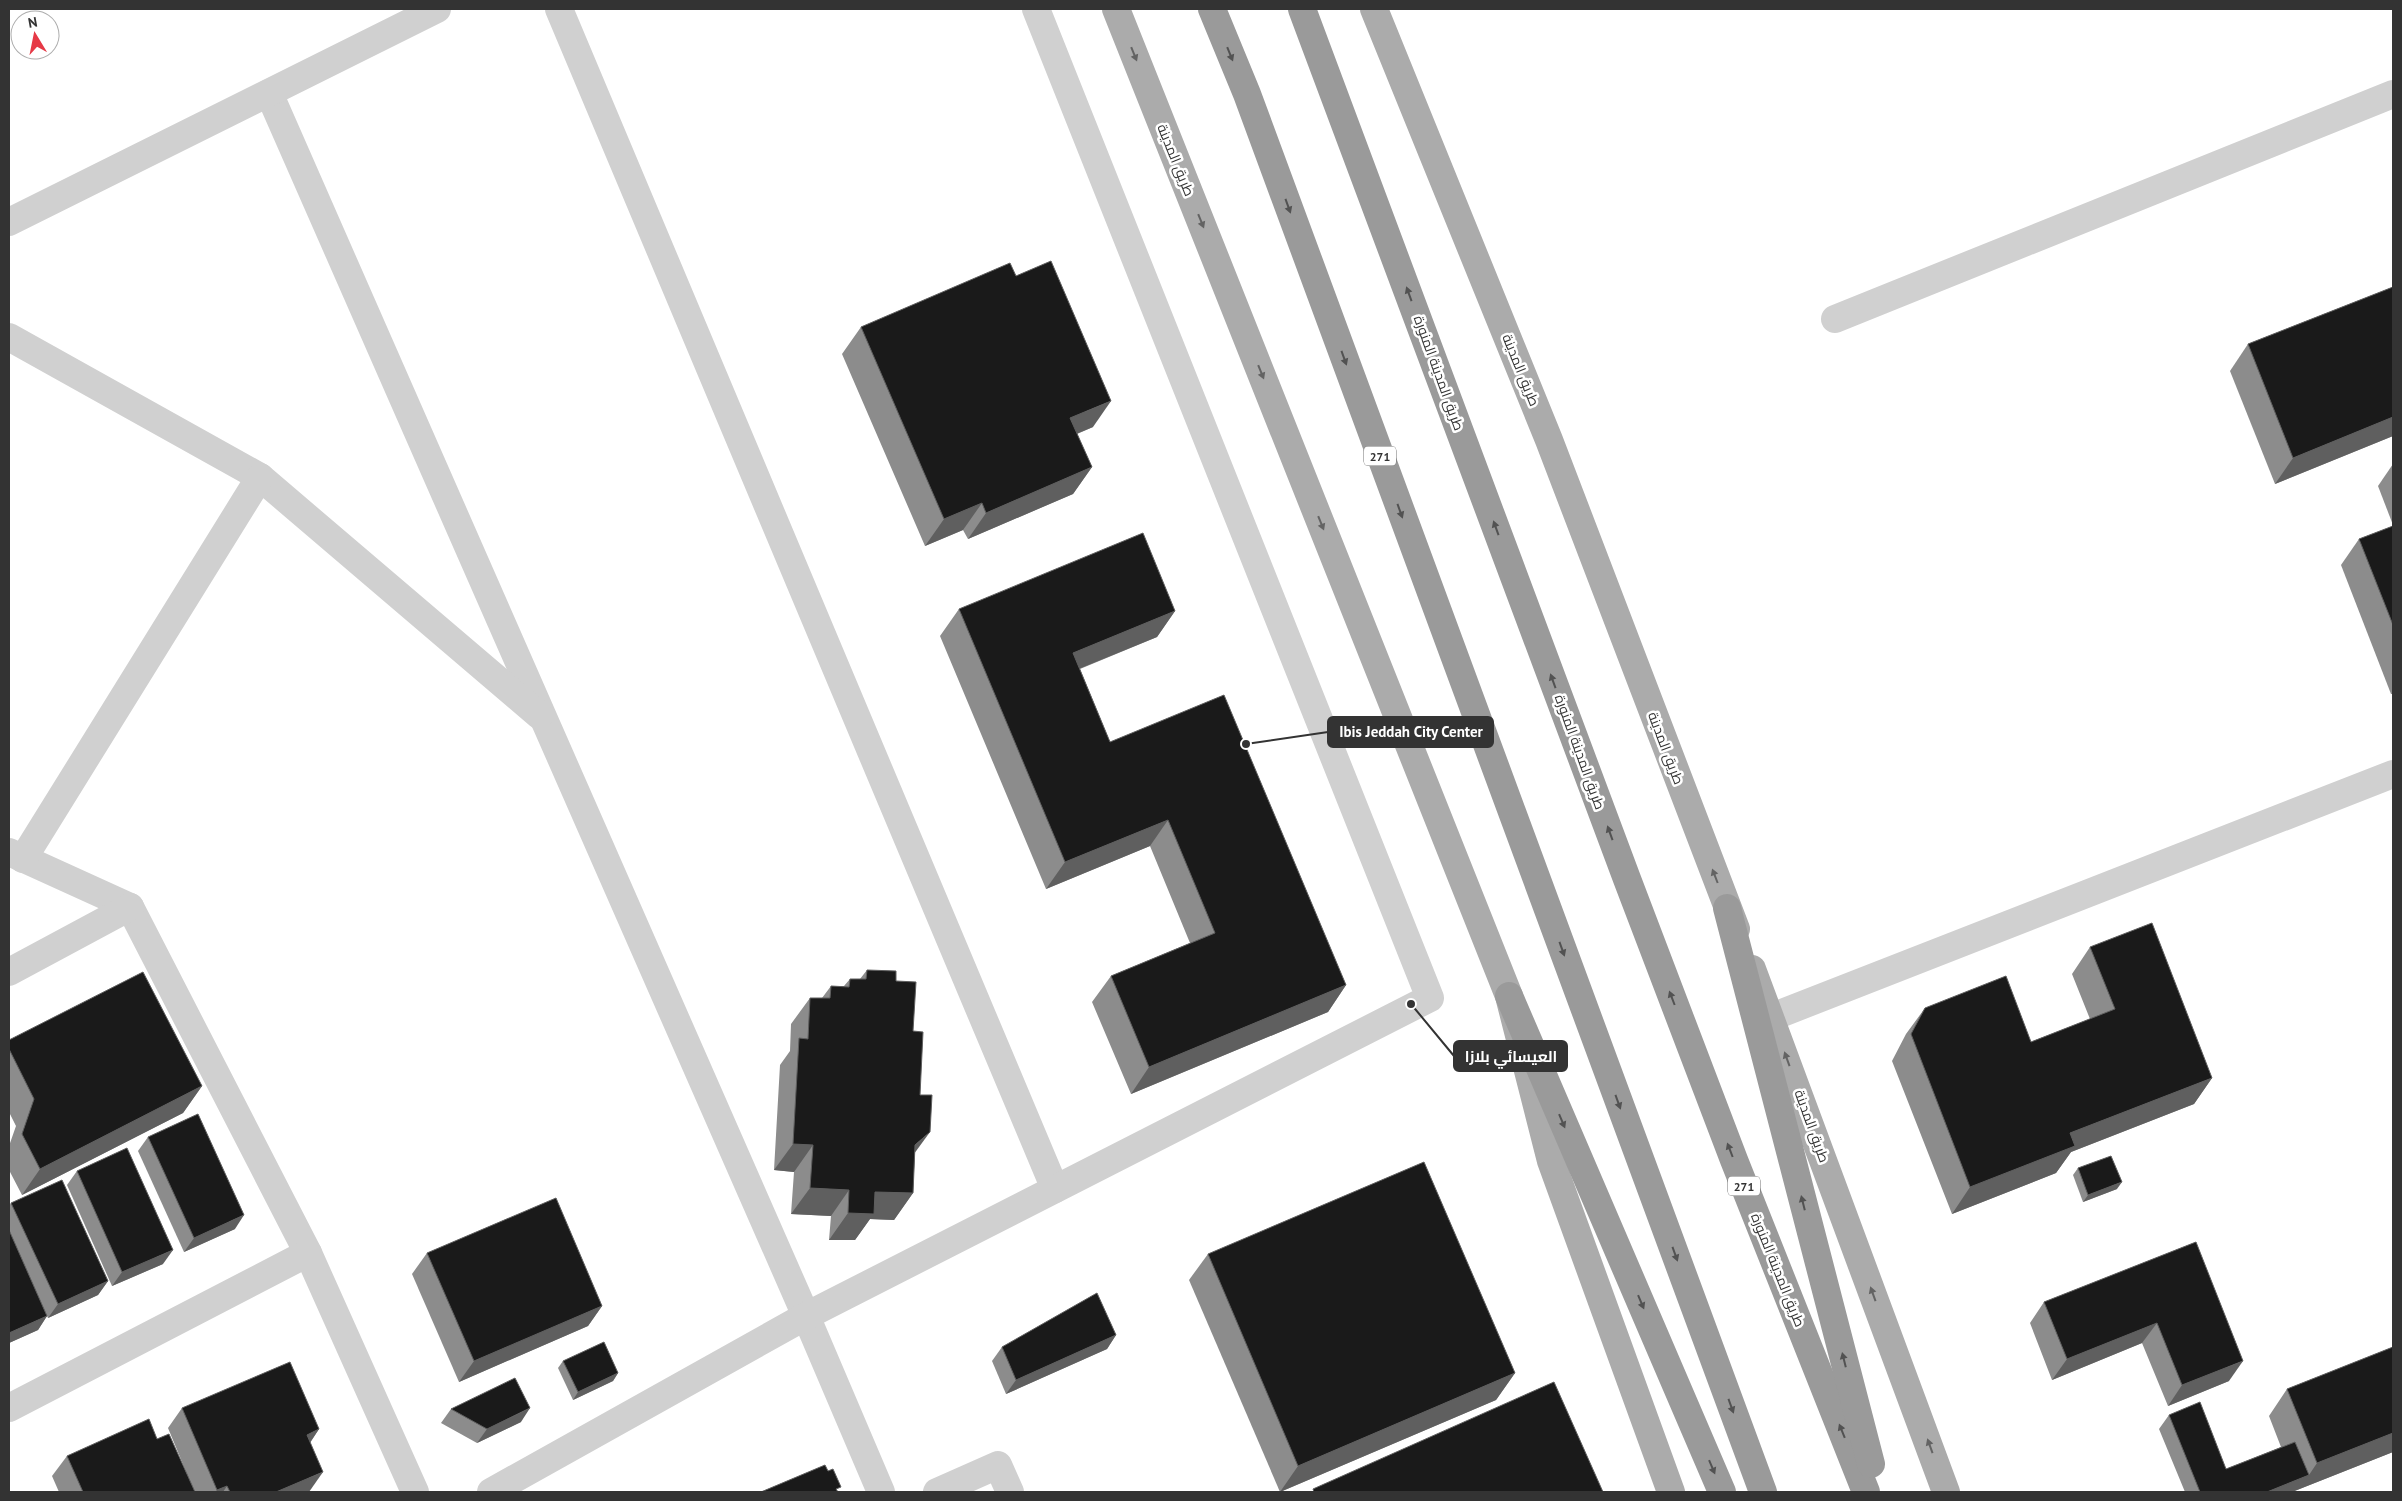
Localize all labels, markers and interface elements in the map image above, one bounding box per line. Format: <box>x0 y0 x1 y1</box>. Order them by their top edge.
north arrow <box>10 10 60 60</box>
text: N <box>27 13 39 32</box>
one-way arrow <box>1130 47 1138 62</box>
one-way arrow <box>1227 47 1235 61</box>
street label: طريق المدينة <box>1153 121 1199 199</box>
one-way arrow <box>1284 199 1292 214</box>
one-way arrow <box>1197 214 1205 229</box>
one-way arrow <box>1405 286 1413 301</box>
street label: طريق المدينة المنورة <box>1410 313 1468 433</box>
street label: طريق المدينة <box>1498 331 1544 409</box>
one-way arrow <box>1341 351 1348 366</box>
one-way arrow <box>1257 365 1265 380</box>
road number: 271 <box>1364 446 1396 466</box>
one-way arrow <box>1396 504 1404 519</box>
one-way arrow <box>1317 516 1325 531</box>
one-way arrow <box>1492 521 1499 536</box>
one-way arrow <box>1549 673 1556 688</box>
street label: طريق المدينة المنورة <box>1551 692 1609 812</box>
street label: طريق المدينة <box>1644 709 1688 787</box>
callout: Ibis Jeddah City Center <box>1328 717 1493 747</box>
text: Ibis Jeddah City Center <box>1339 722 1484 741</box>
one-way arrow <box>1606 825 1614 840</box>
one-way arrow <box>1711 868 1718 883</box>
one-way arrow <box>1559 942 1566 957</box>
one-way arrow <box>1668 990 1676 1005</box>
callout: العيسائي بلازا <box>1454 1041 1567 1071</box>
text: العيسائي بلازا <box>1465 1047 1557 1069</box>
one-way arrow <box>1783 1052 1790 1067</box>
street label: طريق المدينة <box>1791 1087 1833 1165</box>
one-way arrow <box>1615 1094 1622 1109</box>
one-way arrow <box>1559 1114 1567 1128</box>
one-way arrow <box>1726 1142 1733 1157</box>
road number: 271 <box>1728 1176 1760 1196</box>
one-way arrow <box>1799 1195 1807 1210</box>
street label: طريق المدينة المنورة <box>1747 1210 1809 1330</box>
one-way arrow <box>1671 1247 1679 1262</box>
one-way arrow <box>1869 1286 1877 1301</box>
one-way arrow <box>1637 1295 1645 1309</box>
one-way arrow <box>1840 1353 1848 1368</box>
one-way arrow <box>1728 1399 1735 1414</box>
one-way arrow <box>1838 1423 1846 1438</box>
one-way arrow <box>1926 1439 1933 1454</box>
one-way arrow <box>1708 1460 1716 1474</box>

